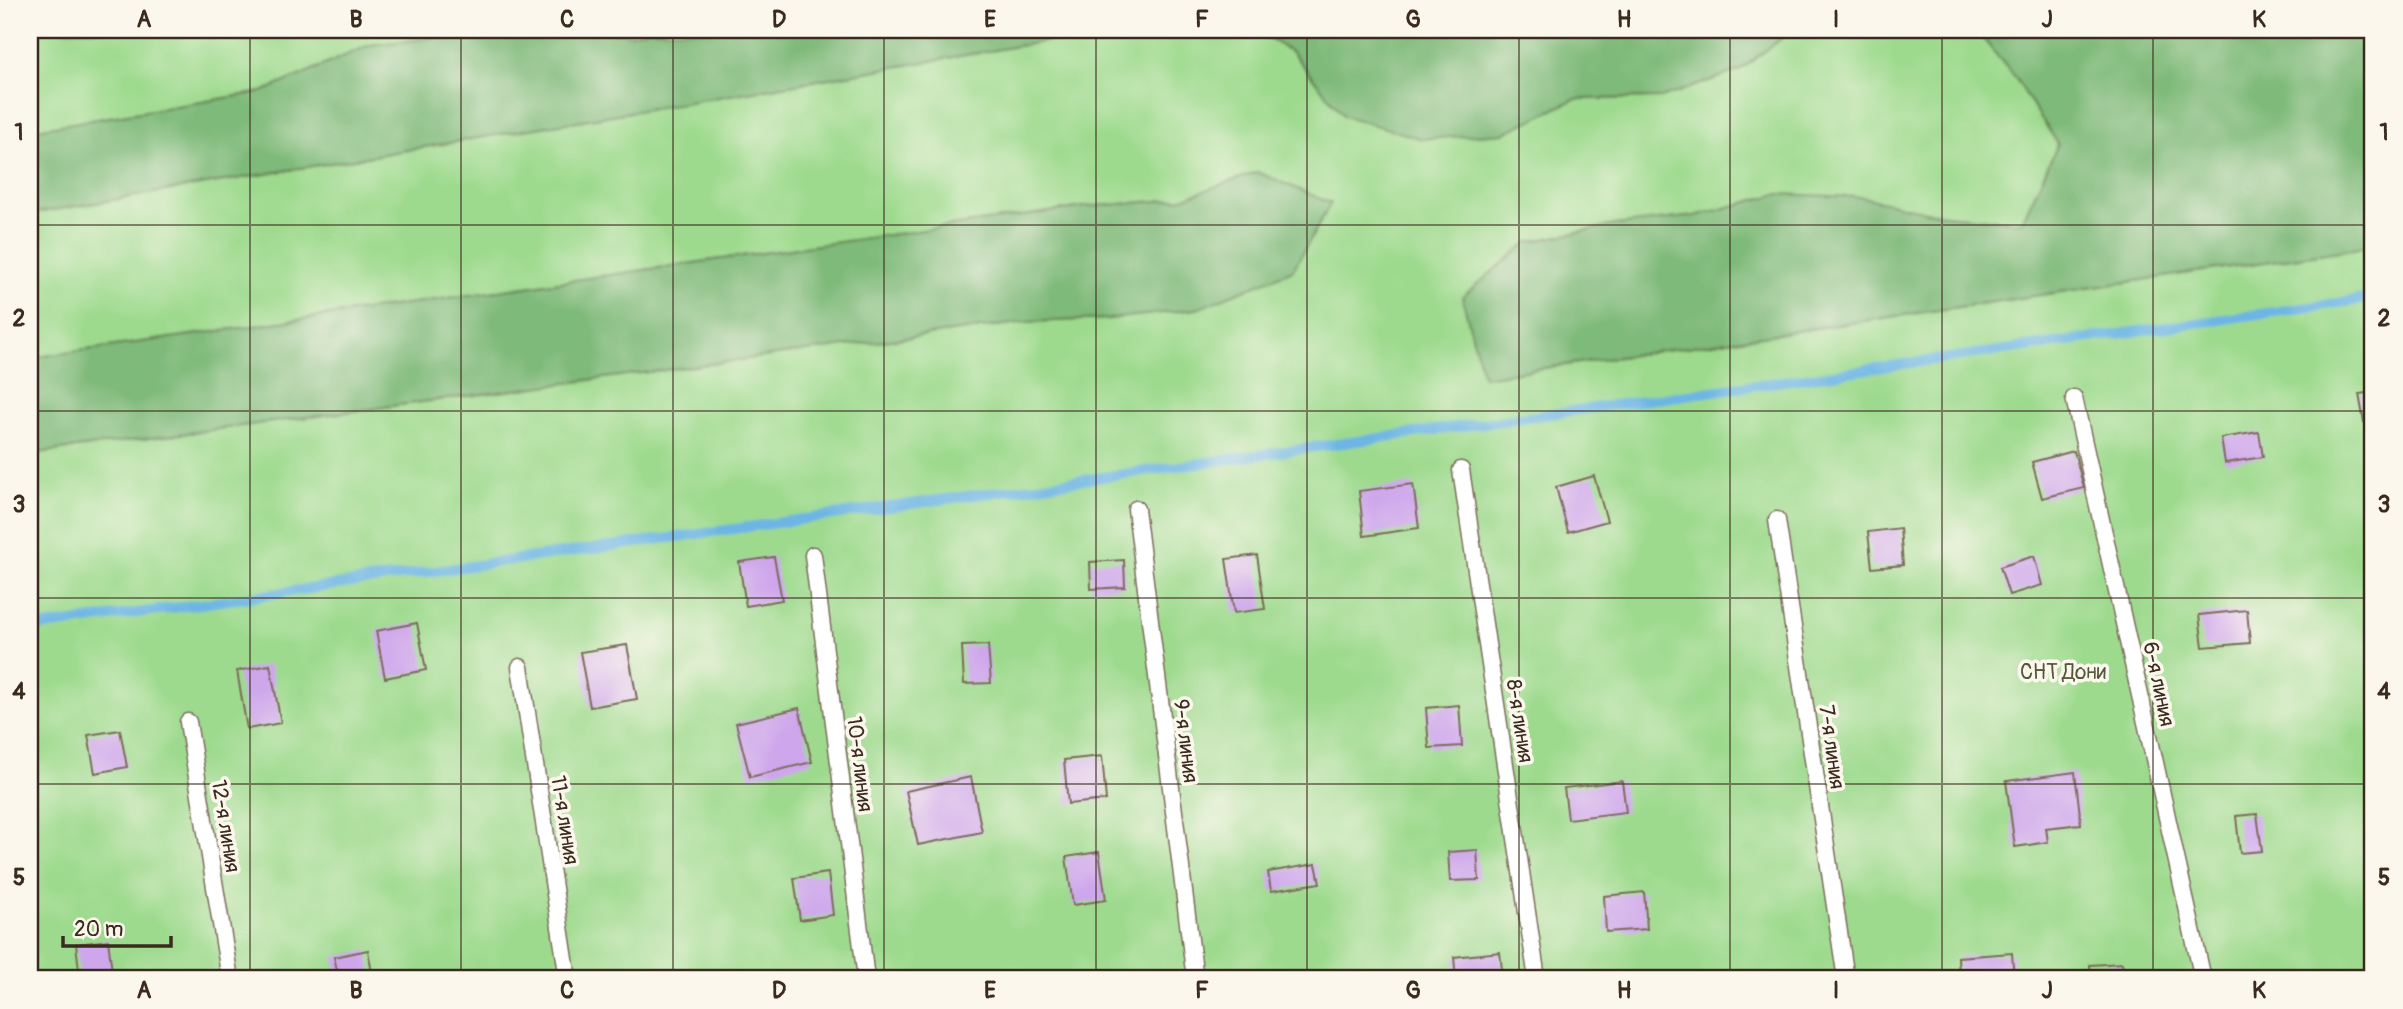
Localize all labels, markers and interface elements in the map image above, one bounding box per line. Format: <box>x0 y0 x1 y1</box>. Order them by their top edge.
text: A <box>137 5 152 34</box>
text: B <box>349 5 363 34</box>
text: C <box>560 5 574 34</box>
text: D <box>772 5 786 34</box>
text: E <box>984 5 996 34</box>
text: F <box>1195 5 1209 34</box>
text: G <box>1405 5 1421 34</box>
text: H <box>1617 5 1631 34</box>
text: I <box>1833 5 1839 34</box>
text: J <box>2041 5 2053 34</box>
text: K <box>2252 5 2266 34</box>
text: 1 <box>15 118 24 147</box>
text: 1 <box>2380 118 2389 147</box>
text: 2 <box>13 304 26 333</box>
text: 2 <box>2378 304 2391 333</box>
text: 3 <box>13 490 25 519</box>
text: 3 <box>2378 490 2390 519</box>
street label: 6-я линия <box>2136 639 2181 729</box>
park label: СНТ Дони <box>2020 659 2106 686</box>
text: 4 <box>12 677 26 706</box>
street label: 8-я линия <box>1500 677 1539 765</box>
text: 4 <box>2377 677 2391 706</box>
street label: 9-я линия <box>1167 698 1204 785</box>
street label: 7-я линия <box>1812 703 1851 791</box>
street label: 10-я линия <box>840 715 879 813</box>
street label: 11-я линия <box>544 774 585 867</box>
street label: 12-я линия <box>205 778 246 874</box>
text: 5 <box>13 863 25 892</box>
text: 5 <box>2378 863 2390 892</box>
scale bar <box>63 904 172 948</box>
text: 20 m <box>74 916 123 943</box>
text: A <box>137 976 152 1005</box>
text: B <box>349 976 363 1005</box>
text: C <box>560 976 574 1005</box>
text: D <box>772 976 786 1005</box>
text: E <box>984 976 996 1005</box>
text: F <box>1195 976 1209 1005</box>
text: G <box>1405 976 1421 1005</box>
text: H <box>1617 976 1631 1005</box>
text: I <box>1833 976 1839 1005</box>
text: J <box>2041 976 2053 1005</box>
text: K <box>2252 976 2266 1005</box>

